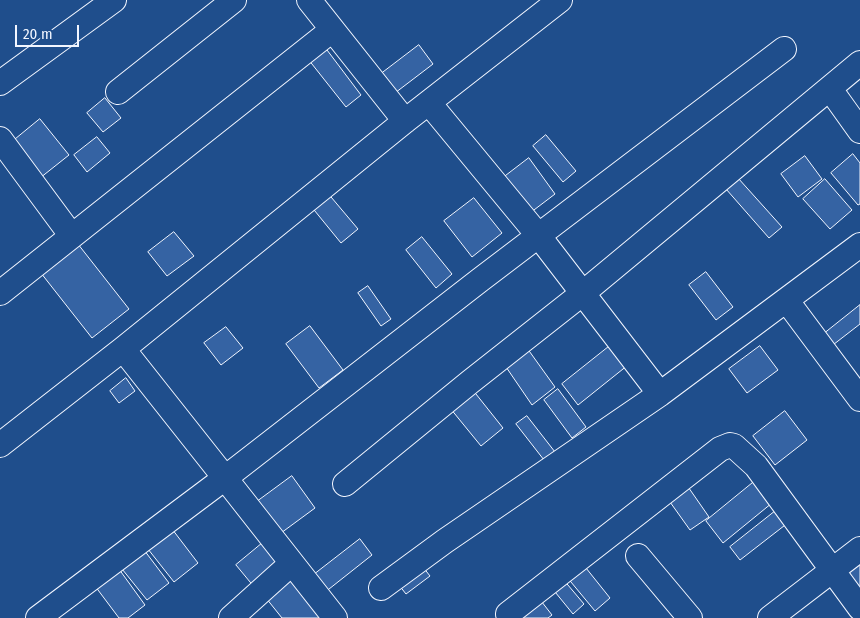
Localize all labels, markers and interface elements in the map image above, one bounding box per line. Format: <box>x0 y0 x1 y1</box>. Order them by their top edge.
scale bar <box>18 15 81 47</box>
text: 20 m <box>23 25 53 43</box>

